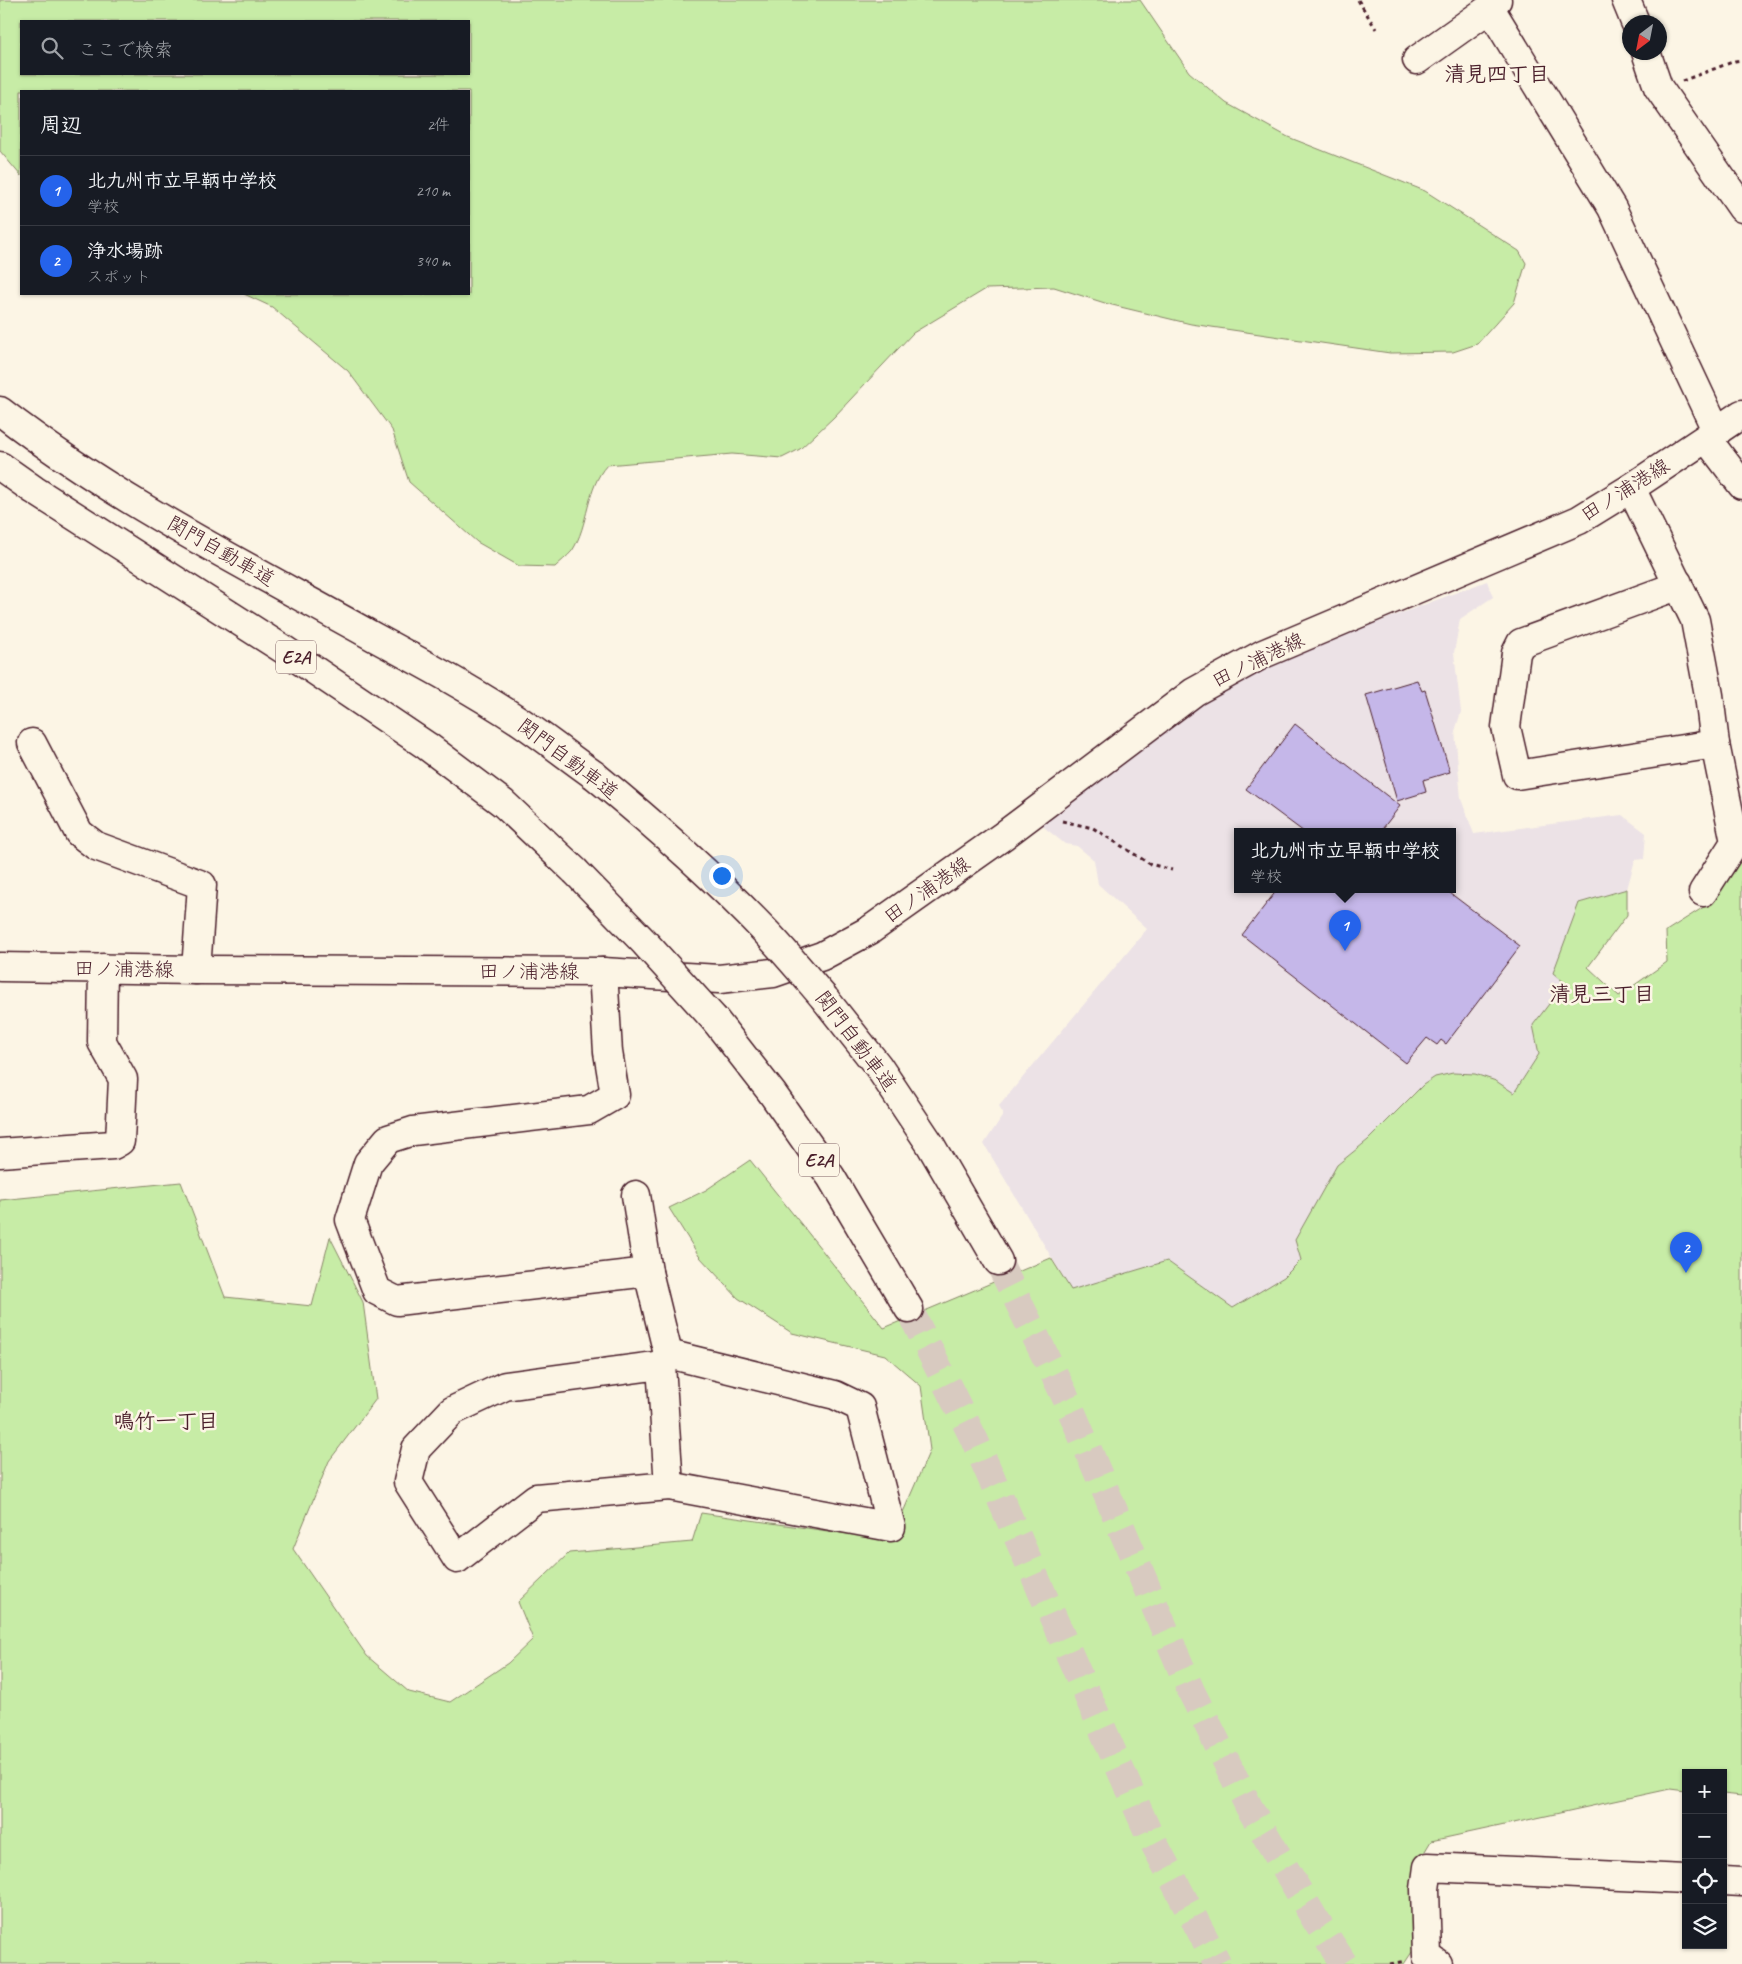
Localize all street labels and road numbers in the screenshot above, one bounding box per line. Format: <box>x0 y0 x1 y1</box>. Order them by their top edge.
street label: 田ノ浦港線 <box>1576 453 1674 527</box>
street label: 関門自動車道 <box>163 510 279 592</box>
street label: 田ノ浦港線 <box>1208 627 1308 693</box>
road number: E2A <box>276 640 316 674</box>
street label: 関門自動車道 <box>513 713 623 805</box>
street label: 田ノ浦港線 <box>879 851 975 929</box>
street label: 田ノ浦港線 <box>74 956 174 982</box>
street label: 田ノ浦港線 <box>479 959 579 984</box>
street label: 関門自動車道 <box>810 986 902 1096</box>
road number: E2A <box>799 1144 839 1176</box>

